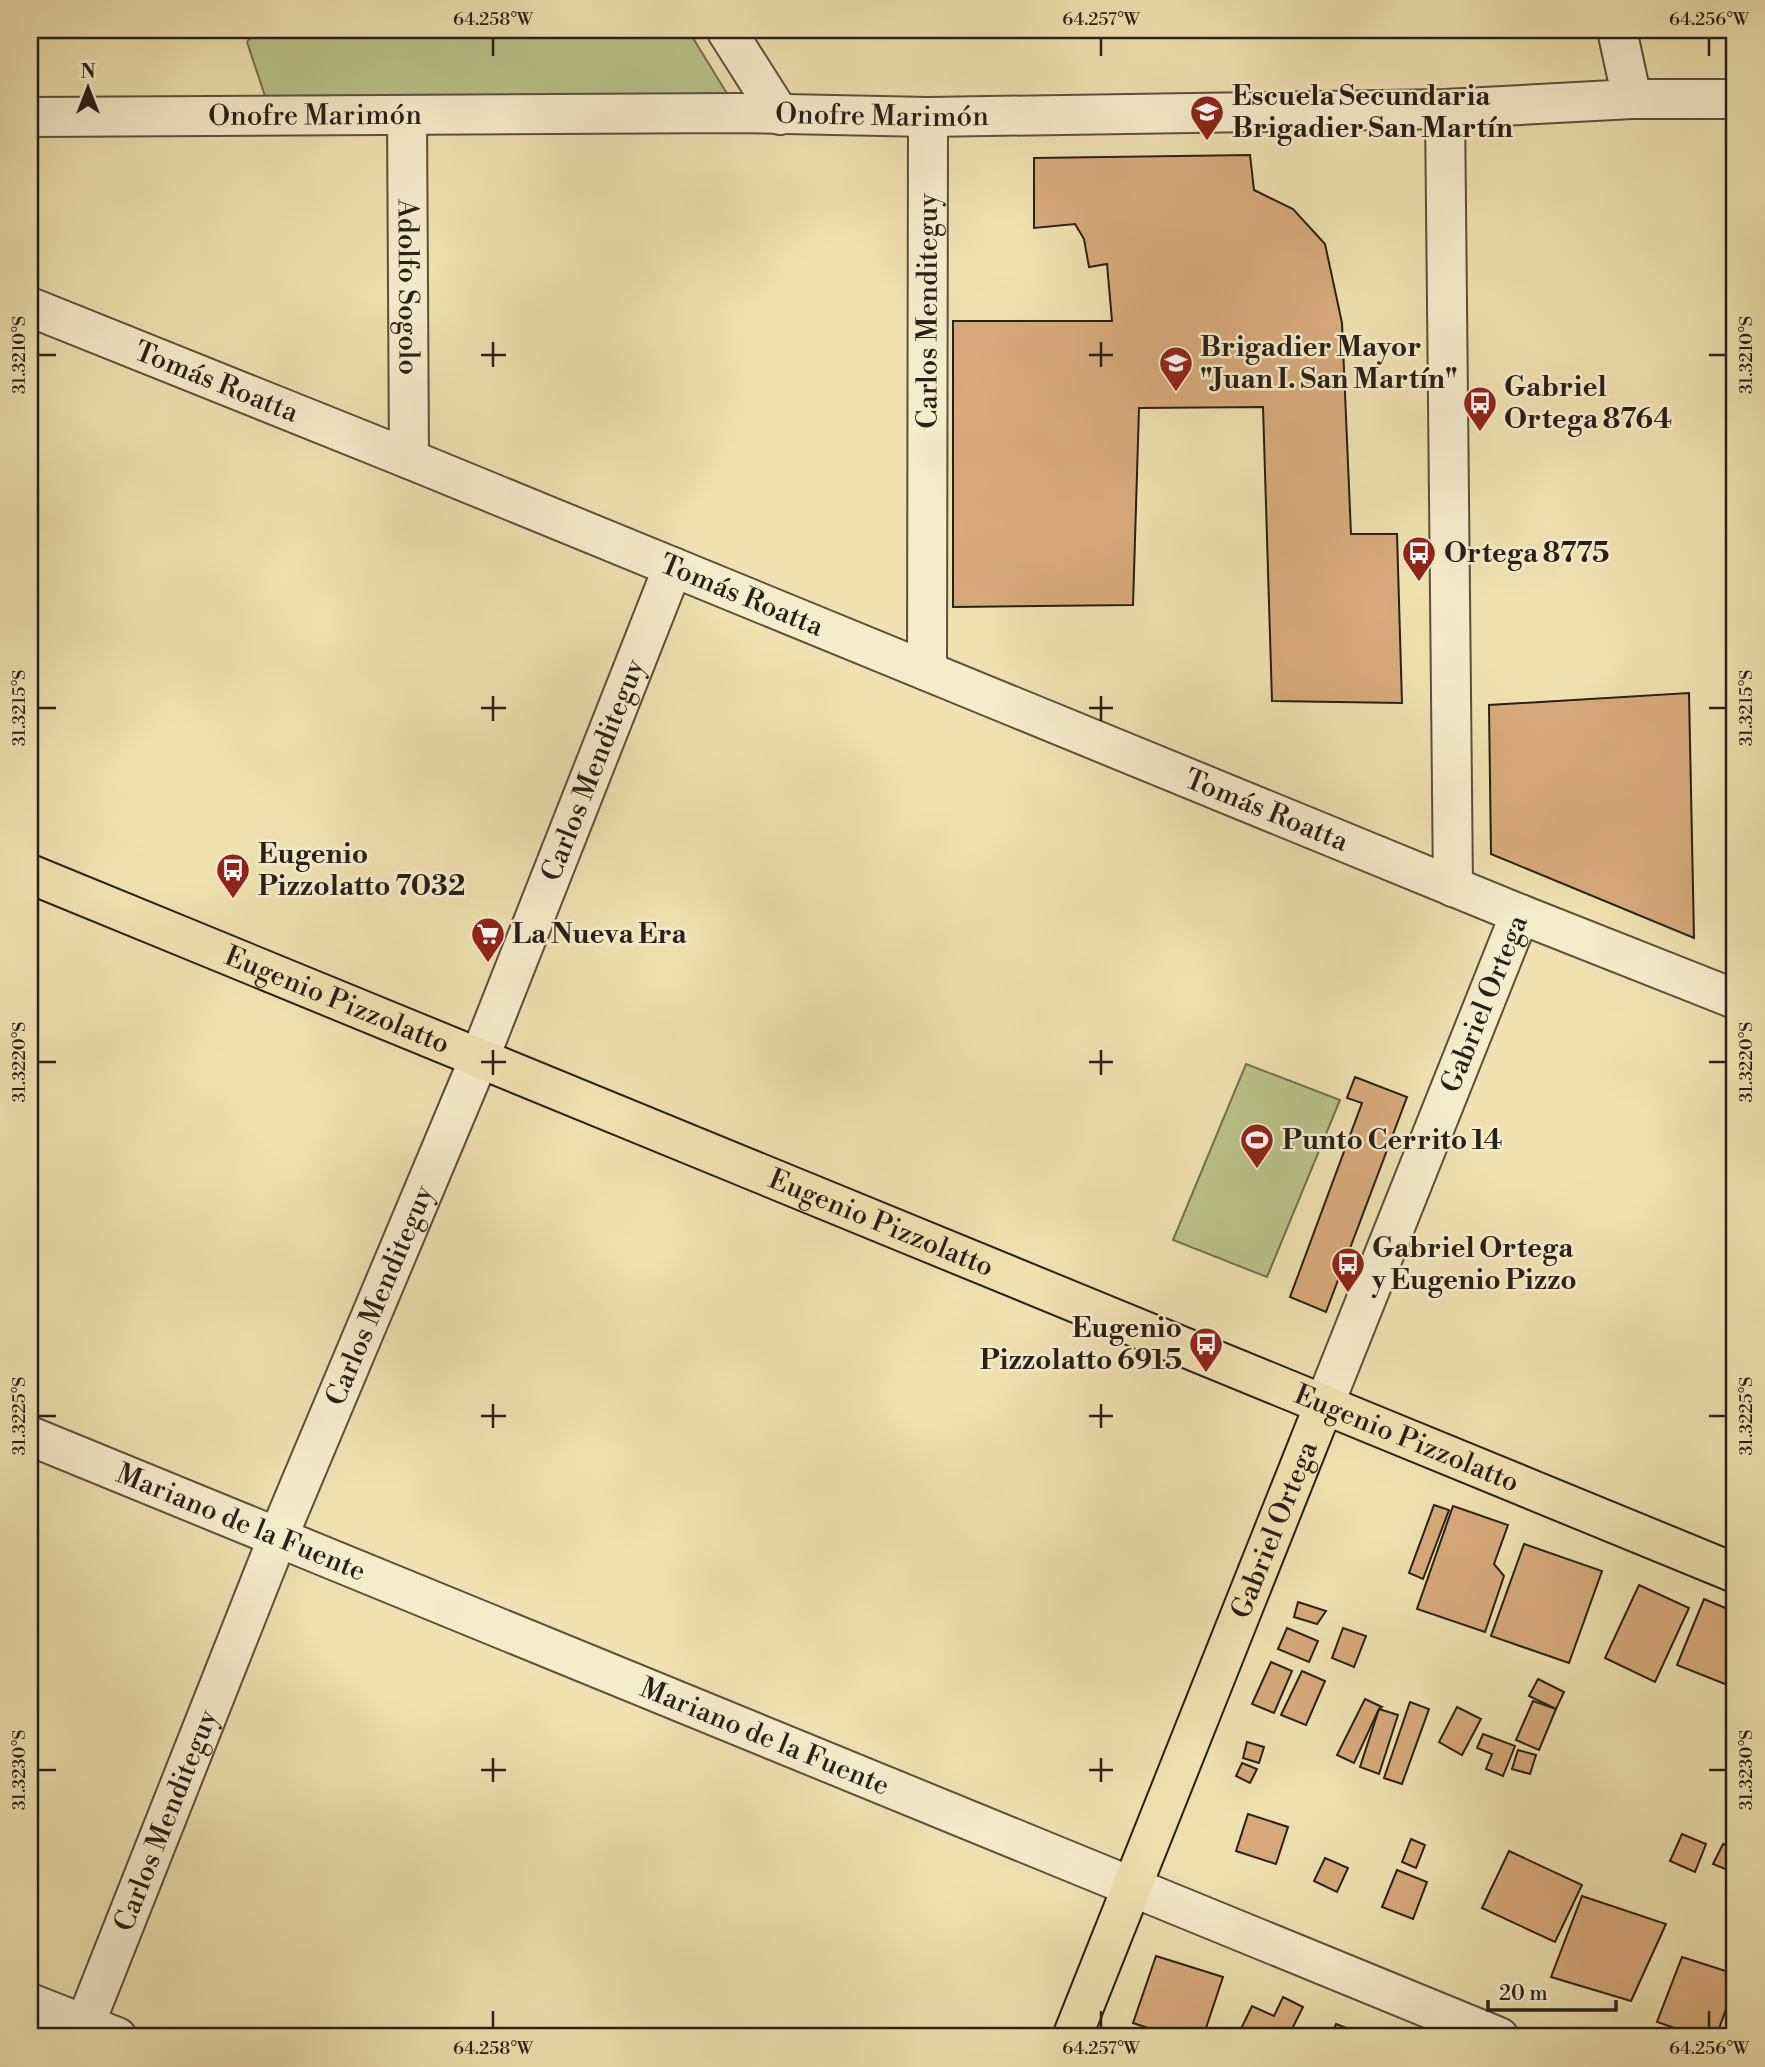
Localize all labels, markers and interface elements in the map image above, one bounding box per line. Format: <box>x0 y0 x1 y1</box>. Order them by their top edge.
text: 64.258°W <box>453 8 534 31</box>
text: 64.257°W <box>1062 8 1140 31</box>
text: 64.256°W <box>1669 8 1750 31</box>
north arrow <box>52 52 122 122</box>
text: N <box>80 60 96 84</box>
place label: Escuela Secundaria Brigadier San Martín <box>1232 79 1513 146</box>
school or university icon: Escuela Secundaria Brigadier San Martín <box>1188 93 1226 142</box>
street label: Onofre Marimón <box>775 96 989 135</box>
street label: Onofre Marimón <box>208 97 422 133</box>
street label: Carlos Menditeguy <box>910 193 945 429</box>
street label: Adolfo Sogolo <box>390 198 426 375</box>
text: 31.3210°S <box>8 316 31 394</box>
text: 31.3210°S <box>1735 316 1758 394</box>
place label: Brigadier Mayor "Juan I. San Martín" <box>1200 330 1458 397</box>
street label: Tomás Roatta <box>130 333 304 431</box>
school or university icon: Brigadier Mayor "Juan I. San Martín" <box>1157 344 1195 393</box>
place label: Gabriel Ortega 8764 <box>1504 370 1672 437</box>
bus stop icon: Gabriel Ortega 8764 <box>1461 384 1499 433</box>
bus stop icon: Ortega 8775 <box>1400 534 1438 583</box>
place label: Ortega 8775 <box>1444 536 1609 571</box>
street label: Tomás Roatta <box>655 546 829 645</box>
street label: Carlos Menditeguy <box>533 654 653 886</box>
text: 31.3215°S <box>8 670 31 746</box>
text: 31.3215°S <box>1735 670 1758 746</box>
street label: Tomás Roatta <box>1180 761 1354 860</box>
place label: Eugenio Pizzolatto 7032 <box>258 837 465 904</box>
bus stop icon: Eugenio Pizzolatto 7032 <box>214 851 252 900</box>
street label: Gabriel Ortega <box>1433 909 1536 1098</box>
supermarket icon: La Nueva Era <box>469 915 507 964</box>
place label: La Nueva Era <box>512 917 688 952</box>
street label: Eugenio Pizzolatto <box>220 938 455 1062</box>
text: 31.3220°S <box>8 1022 31 1102</box>
text: 31.3220°S <box>1735 1022 1758 1102</box>
sports icon: Punto Cerrito 14 <box>1238 1121 1276 1170</box>
place label: Punto Cerrito 14 <box>1282 1123 1503 1158</box>
street label: Eugenio Pizzolatto <box>764 1161 999 1285</box>
street label: Carlos Menditeguy <box>318 1180 442 1411</box>
place label: Gabriel Ortega y Eugenio Pizzo <box>1371 1231 1577 1298</box>
bus stop icon: Gabriel Ortega y Eugenio Pizzo <box>1329 1245 1367 1294</box>
place label: Eugenio Pizzolatto 6915 <box>980 1311 1182 1378</box>
bus stop icon: Eugenio Pizzolatto 6915 <box>1187 1325 1225 1374</box>
text: 31.3225°S <box>8 1377 31 1455</box>
street label: Eugenio Pizzolatto <box>1289 1377 1524 1500</box>
text: 31.3225°S <box>1735 1377 1758 1455</box>
street label: Gabriel Ortega <box>1223 1435 1326 1624</box>
street label: Mariano de la Fuente <box>111 1456 371 1589</box>
street label: Mariano de la Fuente <box>635 1670 895 1803</box>
street label: Carlos Menditeguy <box>106 1704 225 1936</box>
text: 31.3230°S <box>8 1730 31 1810</box>
text: 31.3230°S <box>1735 1730 1758 1810</box>
scale bar <box>1488 1969 1616 2013</box>
text: 20 m <box>1499 1981 1548 2007</box>
text: 64.258°W <box>453 2037 534 2060</box>
text: 64.257°W <box>1062 2037 1140 2060</box>
text: 64.256°W <box>1669 2037 1750 2060</box>

